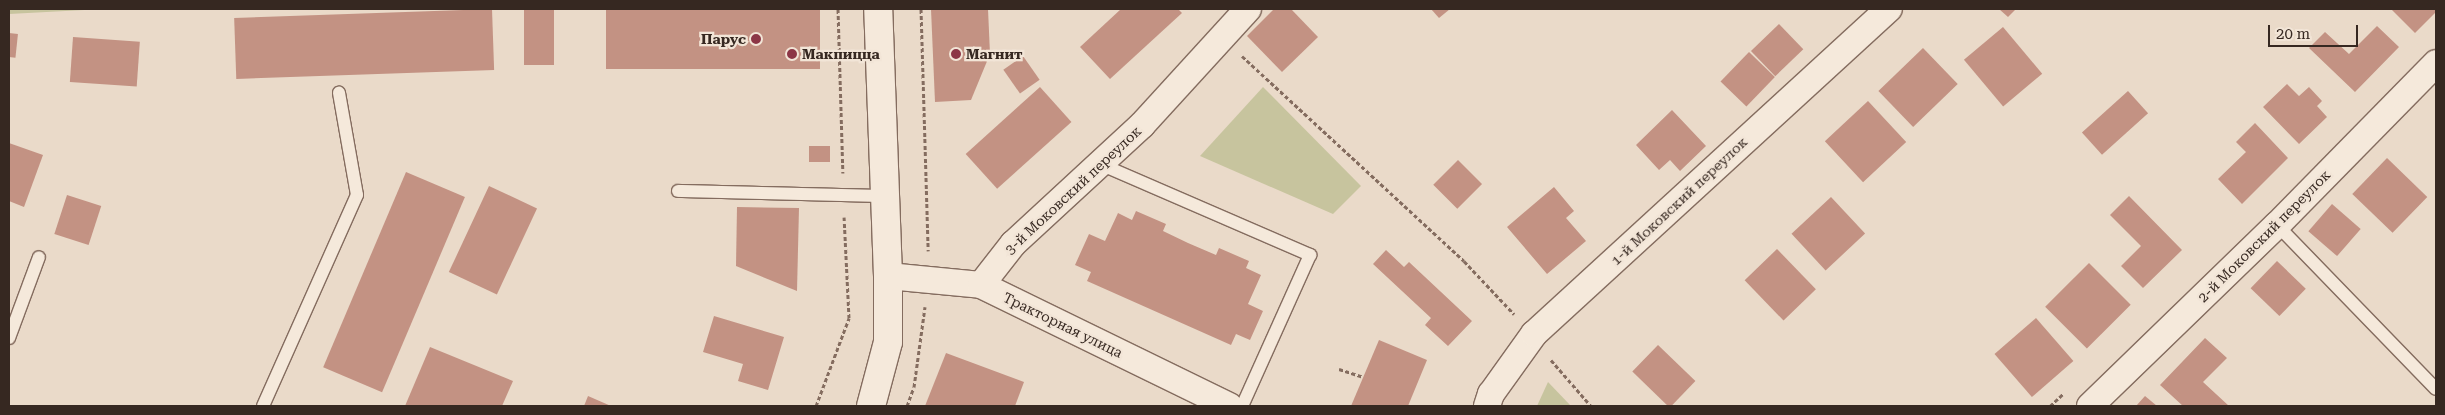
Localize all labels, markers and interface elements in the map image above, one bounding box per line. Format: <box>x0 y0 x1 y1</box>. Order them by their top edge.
scale bar <box>2270 15 2360 47</box>
text: 20 m <box>2276 25 2310 43</box>
place label: Парус <box>701 31 746 47</box>
marker: Парус <box>750 33 762 45</box>
place label: Макпицца <box>802 46 880 62</box>
place label: Магнит <box>966 46 1022 62</box>
marker: Макпицца <box>786 48 798 60</box>
marker: Магнит <box>950 48 962 60</box>
street label: 3-й Моковский переулок <box>1001 122 1145 258</box>
street label: 1-й Моковский переулок <box>1607 133 1751 269</box>
street label: 2-й Моковский переулок <box>2194 166 2334 306</box>
street label: Тракторная улица <box>1000 289 1126 361</box>

